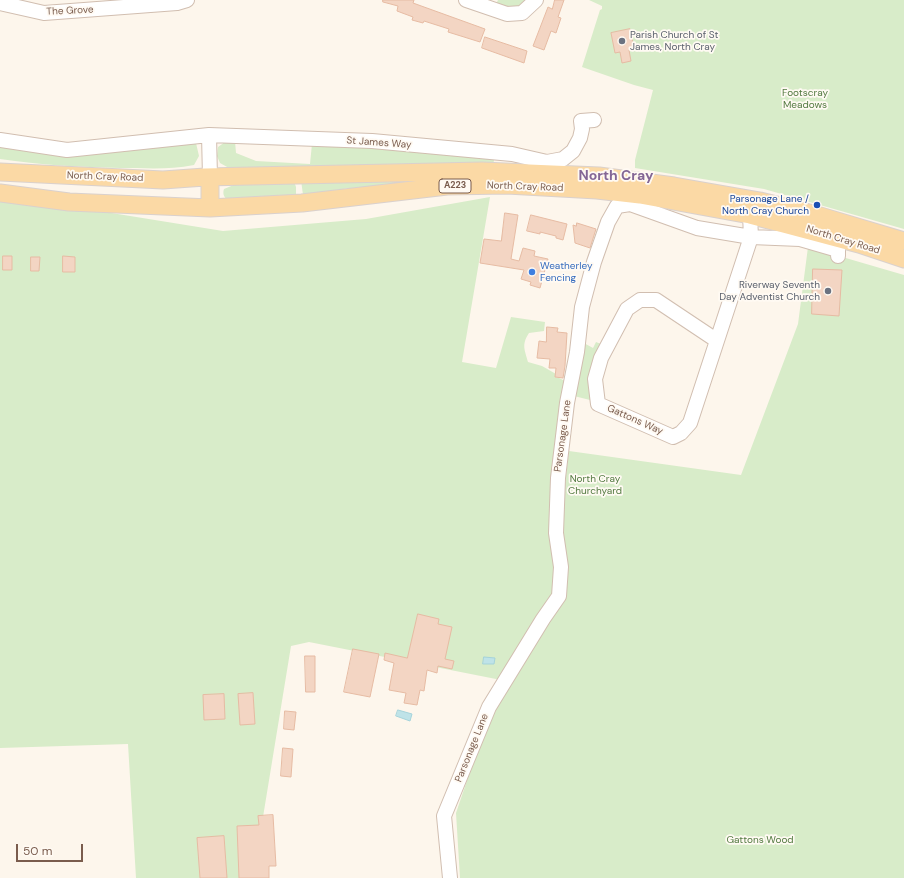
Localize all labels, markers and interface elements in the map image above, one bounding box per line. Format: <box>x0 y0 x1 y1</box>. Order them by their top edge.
street label: The Grove <box>46 4 94 18</box>
place label: Parish Church of St James, North Cray <box>630 29 719 52</box>
marker: Parish Church of St James, North Cray <box>617 36 627 46</box>
park label: Footscray Meadows <box>782 87 828 110</box>
street label: St James Way <box>346 135 412 151</box>
district label: North Cray <box>579 168 653 184</box>
street label: North Cray Road <box>67 170 143 184</box>
road number: A223 <box>439 179 471 193</box>
street label: North Cray Road <box>487 180 563 194</box>
place label: Parsonage Lane / North Cray Church <box>722 193 809 216</box>
marker: Parsonage Lane / North Cray Church <box>812 200 822 210</box>
street label: North Cray Road <box>805 223 881 257</box>
place label: Weatherley Fencing <box>540 260 592 284</box>
marker: Weatherley Fencing <box>527 267 537 277</box>
place label: Riverway Seventh Day Adventist Church <box>719 279 820 302</box>
marker: Riverway Seventh Day Adventist Church <box>823 286 833 296</box>
street label: Parsonage Lane <box>552 399 574 473</box>
street label: Gattons Way <box>605 402 665 438</box>
park label: North Cray Churchyard <box>568 473 622 496</box>
street label: Parsonage Lane <box>453 712 491 784</box>
park label: Gattons Wood <box>726 834 794 846</box>
scale bar <box>18 836 85 862</box>
text: 50 m <box>23 843 52 859</box>

